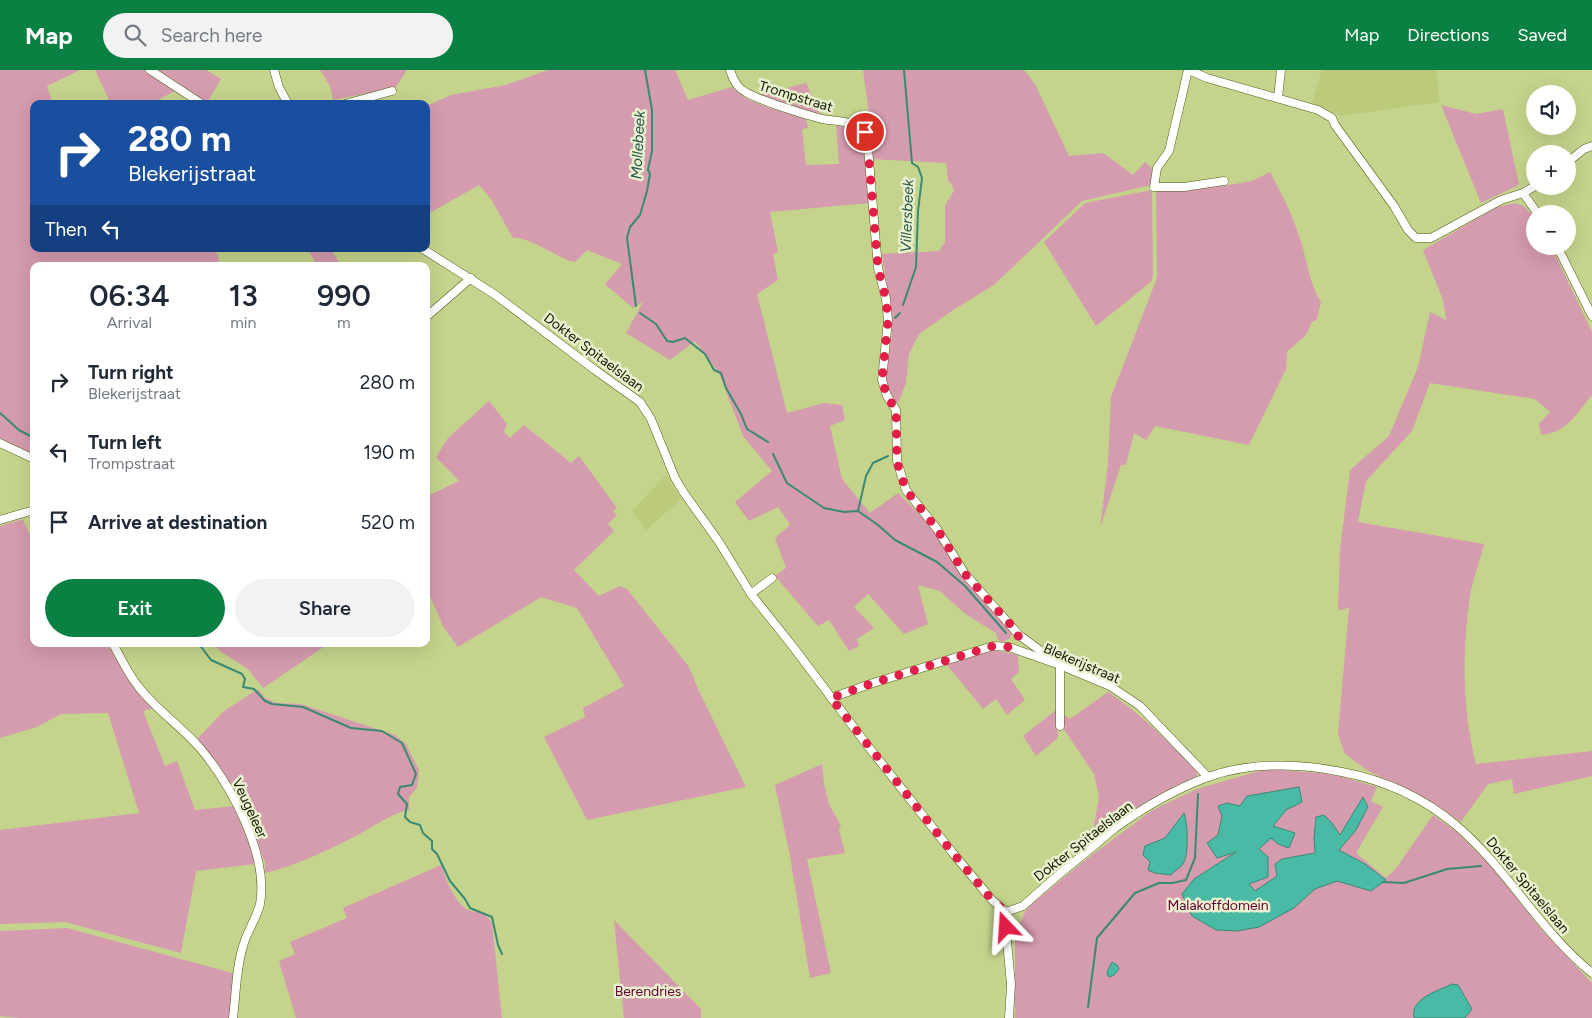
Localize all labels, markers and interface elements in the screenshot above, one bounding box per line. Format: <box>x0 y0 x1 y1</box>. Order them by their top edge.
search box <box>103 13 453 58</box>
text: Map <box>25 21 73 50</box>
icon: search <box>121 21 149 49</box>
text: Search here <box>161 24 262 47</box>
text: Map <box>1344 24 1379 46</box>
text: Directions <box>1407 24 1489 46</box>
text: Saved <box>1517 24 1567 46</box>
street label: Trompstraat <box>757 77 835 116</box>
map controls <box>1526 85 1576 255</box>
button: sound <box>1526 85 1576 135</box>
water label: Mollebeek <box>627 109 649 180</box>
pin <box>844 111 886 153</box>
text: 280 m <box>128 118 231 160</box>
icon: arrive <box>851 118 879 146</box>
icon: right <box>45 120 110 185</box>
button: + <box>1526 145 1576 195</box>
text: Blekerijstraat <box>128 160 256 187</box>
water label: Villersbeek <box>897 178 917 253</box>
button: − <box>1526 205 1576 255</box>
icon: left <box>97 215 125 243</box>
text: Then <box>45 218 87 241</box>
text: 06:34 <box>89 277 170 314</box>
text: 13 <box>229 277 258 314</box>
text: 990 <box>317 277 371 314</box>
street label: Dokter Spitaelslaan <box>540 309 647 396</box>
text: Arrival <box>107 313 152 332</box>
text: min <box>230 313 256 332</box>
text: m <box>337 313 351 332</box>
text: Turn right <box>88 361 174 384</box>
icon: right <box>45 368 73 396</box>
text: 280 m <box>360 371 415 394</box>
text: Blekerijstraat <box>88 384 181 403</box>
text: Turn left <box>88 431 162 454</box>
icon: left <box>45 438 73 466</box>
text: 190 m <box>363 441 415 464</box>
text: Trompstraat <box>88 454 175 473</box>
icon: arrive <box>45 508 73 536</box>
text: Arrive at destination <box>88 511 267 534</box>
text: 520 m <box>360 511 415 534</box>
button: Exit <box>45 579 225 637</box>
button: Share <box>235 579 415 637</box>
street label: Blekerijstraat <box>1041 640 1123 687</box>
street label: Veugeleer <box>228 776 271 841</box>
street label: Dokter Spitaelslaan <box>1031 797 1136 885</box>
street label: Dokter Spitaelslaan <box>1482 834 1573 937</box>
park label: Malakoffdomein <box>1167 897 1269 914</box>
position arrow <box>979 900 1031 952</box>
park label: Berendries <box>615 983 681 1000</box>

